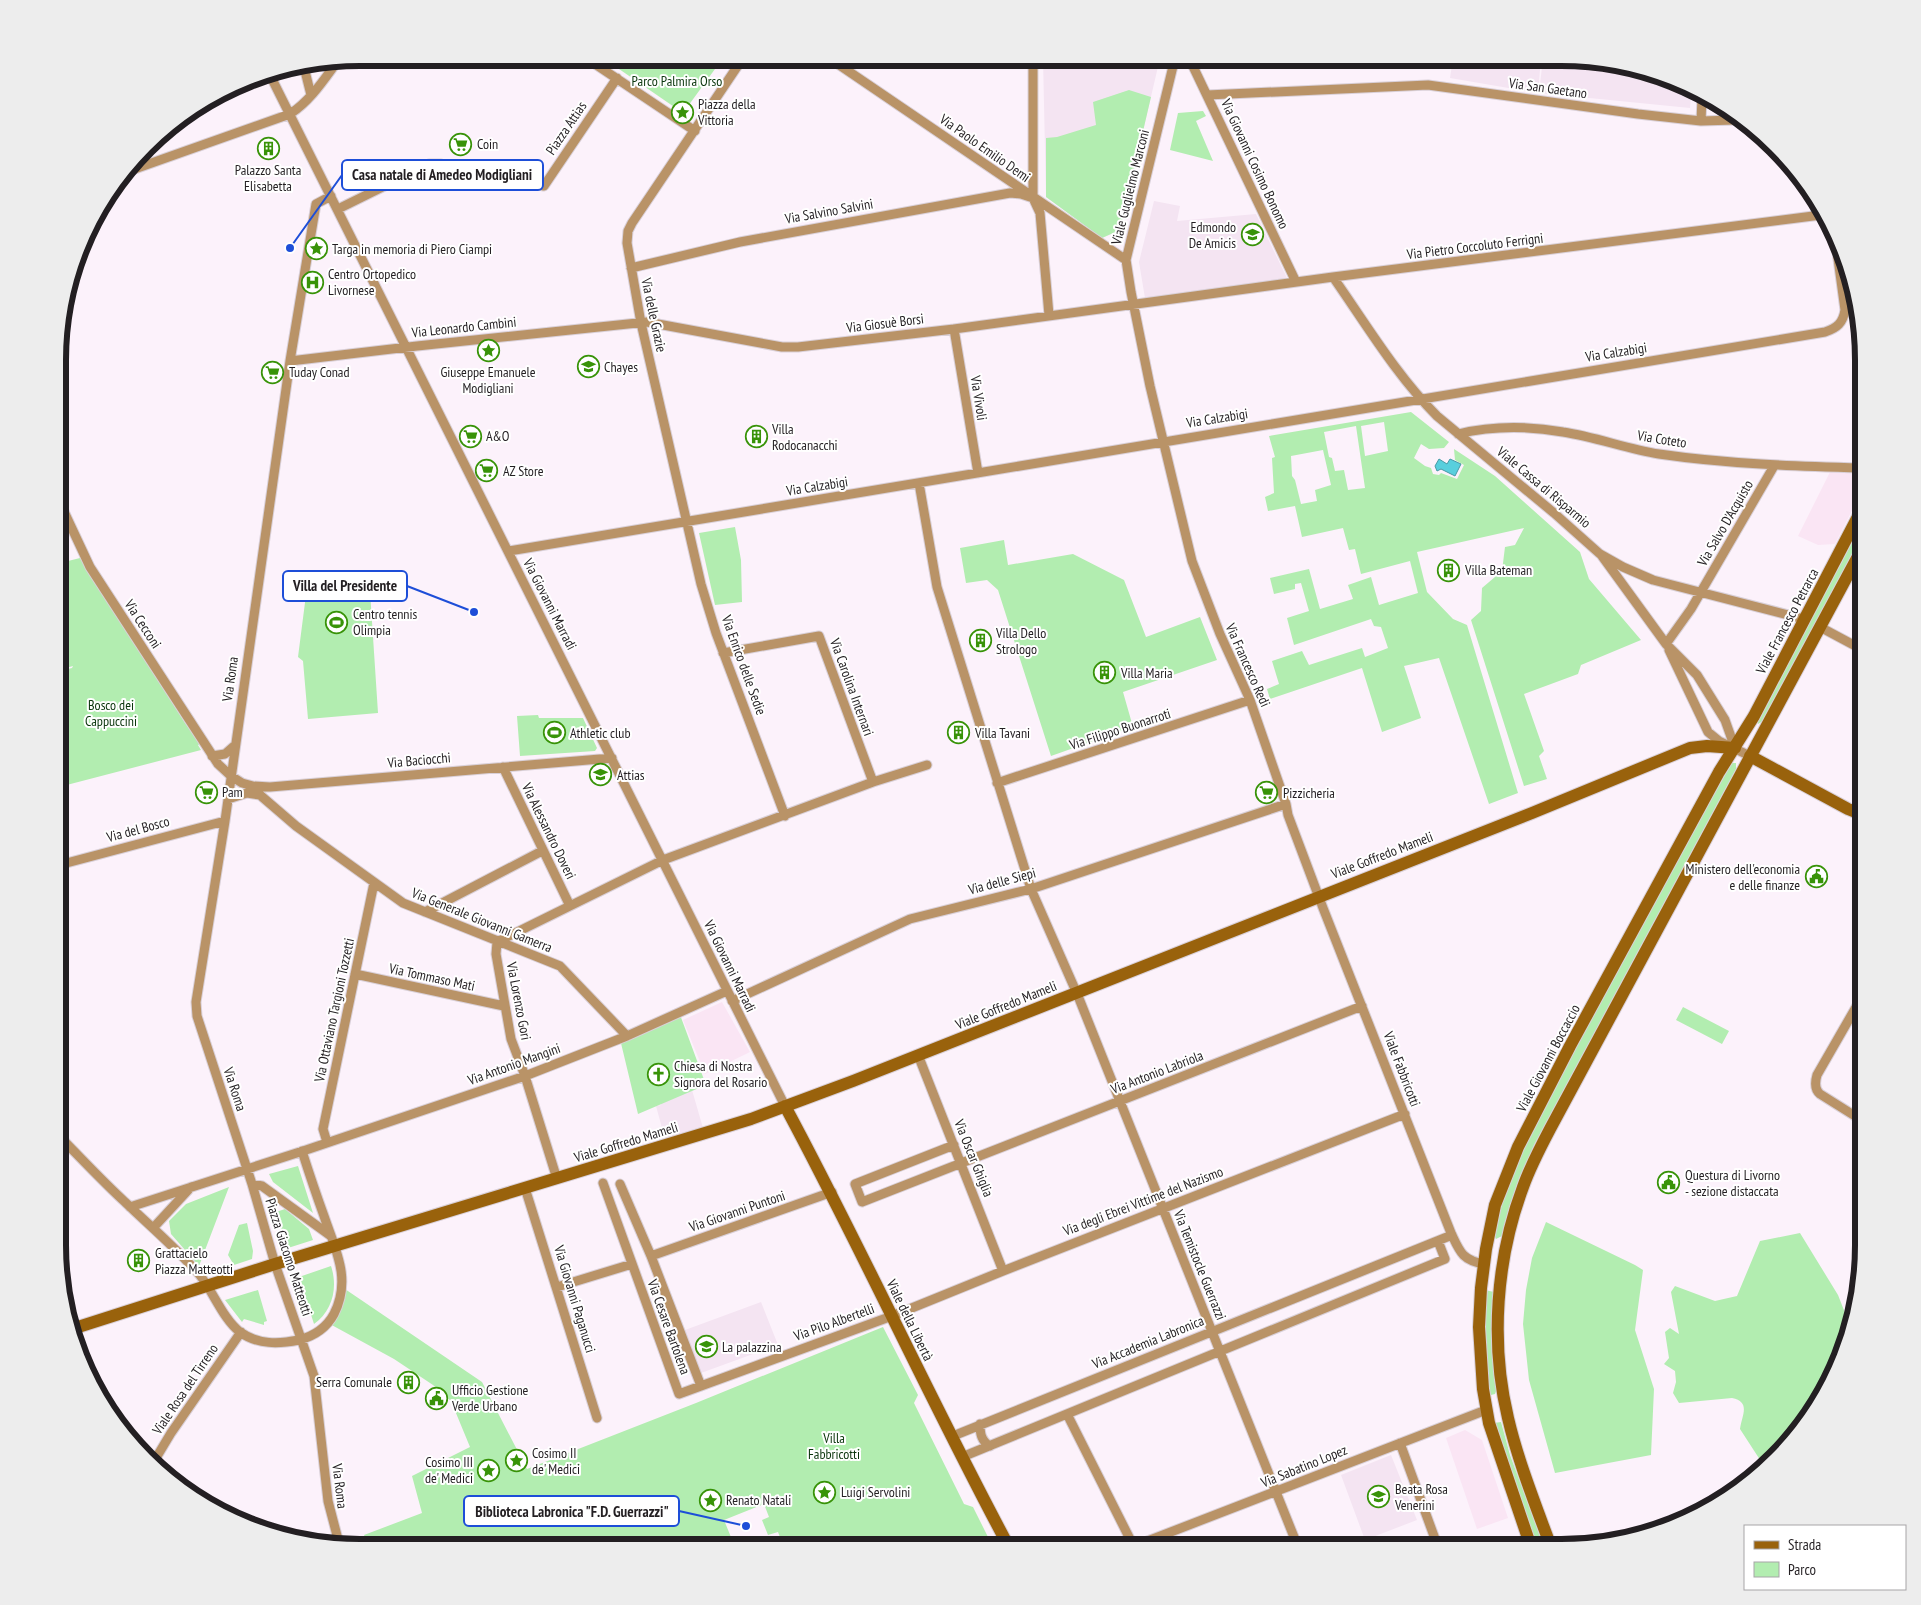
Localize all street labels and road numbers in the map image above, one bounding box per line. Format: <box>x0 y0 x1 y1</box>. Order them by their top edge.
street label: Via San Gaetano <box>1507 73 1588 102</box>
street label: Via Giovanni Cosimo Bonomo <box>1217 95 1293 232</box>
street label: Piazza Attias <box>542 98 591 158</box>
street label: Via Paolo Emilio Demi <box>935 109 1034 186</box>
street label: Viale Guglielmo Marconi <box>1107 128 1153 247</box>
street label: Via Salvino Salvini <box>783 194 874 228</box>
street label: Via Pietro Coccoluto Ferrigni <box>1405 229 1544 263</box>
street label: Via delle Grazie <box>637 275 671 354</box>
street label: Via Giosuè Borsi <box>844 309 925 337</box>
street label: Via Leonardo Cambini <box>410 313 517 342</box>
street label: Via Calzabigi <box>1583 338 1648 366</box>
street label: Via Vivoli <box>966 373 991 422</box>
street label: Via Calzabigi <box>1184 404 1249 432</box>
street label: Via Coteto <box>1635 426 1688 452</box>
street label: Viale Cassa di Risparmio <box>1493 442 1595 532</box>
street label: Via Calzabigi <box>784 472 849 500</box>
street label: Via Salvo D'Acquisto <box>1693 477 1757 570</box>
street label: Via Giovanni Marradi <box>519 554 581 653</box>
street label: Viale Francesco Petrarca <box>1751 565 1822 678</box>
street label: Via Cecconi <box>120 595 165 652</box>
street label: Via Enrico delle Sedie <box>717 612 770 717</box>
street label: Via Francesco Redi <box>1221 620 1274 710</box>
street label: Via Carolina Internari <box>826 635 878 738</box>
street label: Via Roma <box>218 655 242 704</box>
street label: Via Filippo Buonarroti <box>1066 704 1173 754</box>
street label: Via Baciocchi <box>386 748 451 772</box>
street label: Via Alessandro Doveri <box>517 779 580 882</box>
street label: Via del Bosco <box>104 812 171 846</box>
street label: Viale Goffredo Mameli <box>1328 827 1435 883</box>
street label: Via delle Siepi <box>965 863 1038 899</box>
street label: Via Generale Giovanni Gamerra <box>408 883 555 956</box>
street label: Via Giovanni Marradi <box>700 916 760 1015</box>
street label: Via Ottaviano Targioni Tozzetti <box>310 936 358 1084</box>
street label: Via Tommaso Mati <box>386 959 477 995</box>
street label: Via Lorenzo Gori <box>502 960 535 1041</box>
street label: Viale Goffredo Mameli <box>952 977 1059 1034</box>
street label: Viale Giovanni Boccaccio <box>1512 1001 1584 1116</box>
street label: Viale Fabbricotti <box>1379 1028 1425 1109</box>
street label: Via Antonio Mangini <box>464 1039 563 1089</box>
street label: Via Antonio Labriola <box>1107 1046 1206 1098</box>
street label: Via Roma <box>219 1064 251 1113</box>
street label: Via Oscar Ghiglia <box>950 1116 998 1199</box>
street label: Viale Goffredo Mameli <box>571 1118 680 1167</box>
street label: Via degli Ebrei Vittime del Nazismo <box>1060 1162 1225 1240</box>
street label: Via Giovanni Puntoni <box>686 1186 787 1236</box>
street label: Piazza Giacomo Matteotti <box>261 1196 317 1318</box>
street label: Via Temistocle Guerrazzi <box>1169 1206 1230 1323</box>
street label: Via Giovanni Paganucci <box>550 1242 600 1355</box>
street label: Viale della Libertà <box>882 1275 937 1364</box>
street label: Via Cesare Bartolena <box>643 1276 695 1377</box>
street label: Via Pilo Albertelli <box>790 1299 877 1345</box>
street label: Via Accademia Labronica <box>1089 1311 1207 1373</box>
street label: Viale Rosa del Tirreno <box>148 1340 222 1439</box>
street label: Via Sabatino Lopez <box>1257 1441 1350 1492</box>
street label: Via Roma <box>328 1462 352 1509</box>

